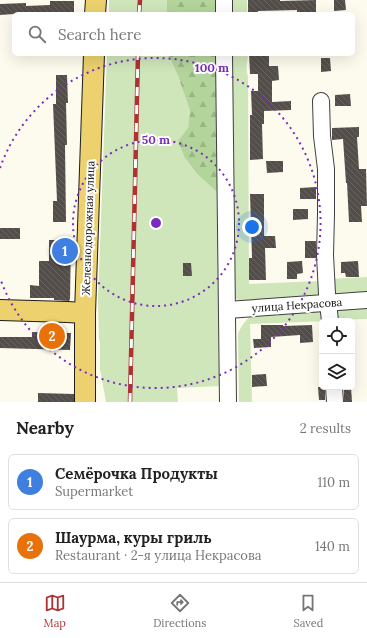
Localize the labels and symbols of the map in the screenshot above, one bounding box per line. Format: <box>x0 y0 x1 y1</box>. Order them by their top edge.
text: 100 m <box>195 60 229 75</box>
text: 50 m <box>142 132 170 147</box>
street label: Железнодорожная улица <box>79 160 97 296</box>
centre of rings <box>149 216 163 230</box>
your location <box>242 217 262 237</box>
pin: 1 <box>52 236 78 266</box>
street label: улица Некрасова <box>251 295 343 315</box>
pin: 2 <box>39 321 65 351</box>

